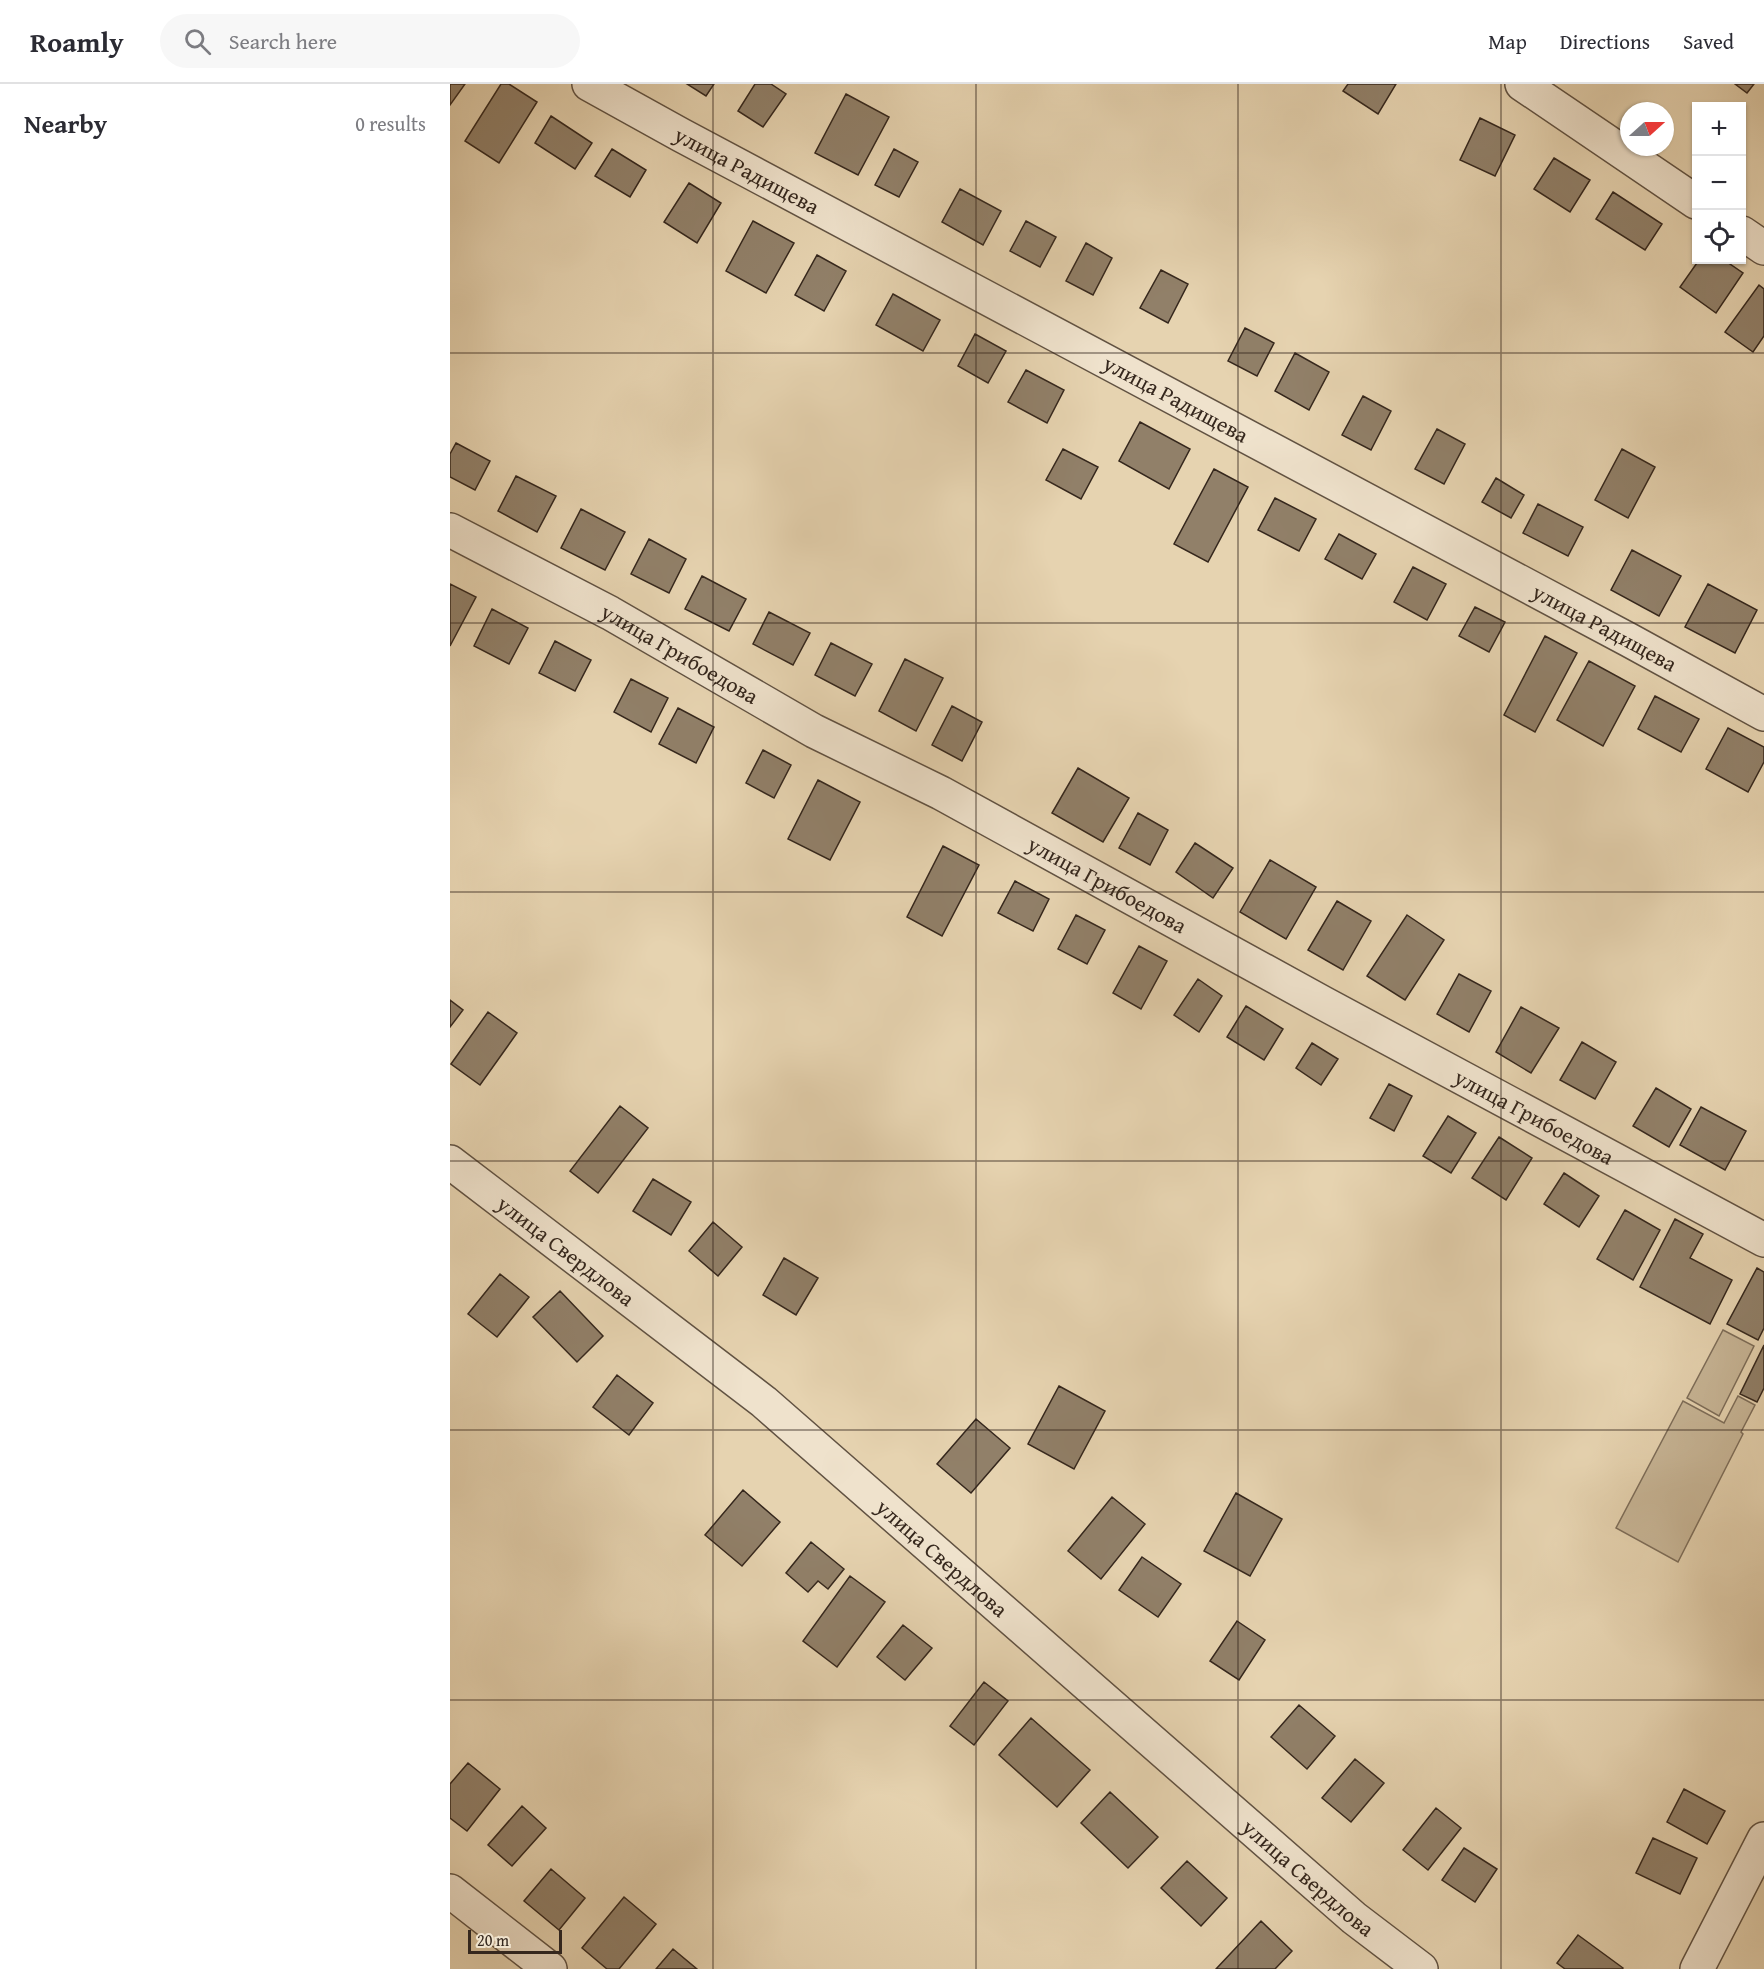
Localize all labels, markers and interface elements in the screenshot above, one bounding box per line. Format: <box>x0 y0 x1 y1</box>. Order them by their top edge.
search box <box>160 14 580 68</box>
text: Roamly <box>30 21 124 62</box>
icon: search <box>181 25 214 58</box>
text: Search here <box>229 25 337 57</box>
text: Map <box>1488 26 1527 57</box>
text: Directions <box>1560 26 1650 57</box>
text: Saved <box>1683 26 1734 57</box>
north arrow <box>1620 102 1674 156</box>
map controls <box>1692 102 1746 264</box>
button: + <box>1692 102 1746 156</box>
text: Nearby <box>24 104 107 143</box>
text: 0 results <box>355 109 426 138</box>
street label: улица Радищева <box>668 118 826 222</box>
button: − <box>1692 156 1746 210</box>
button: locate <box>1692 210 1746 264</box>
street label: улица Радищева <box>1097 346 1255 451</box>
street label: улица Радищева <box>1526 575 1683 680</box>
street label: улица Грибоедова <box>595 595 765 712</box>
street label: улица Грибоедова <box>1021 827 1193 941</box>
street label: улица Грибоедова <box>1448 1060 1620 1173</box>
street label: улица Свердлова <box>490 1187 642 1314</box>
street label: улица Свердлова <box>869 1491 1016 1625</box>
street label: улица Свердлова <box>1234 1811 1381 1944</box>
scale bar <box>468 1927 562 1954</box>
text: 20 m <box>477 1928 509 1952</box>

